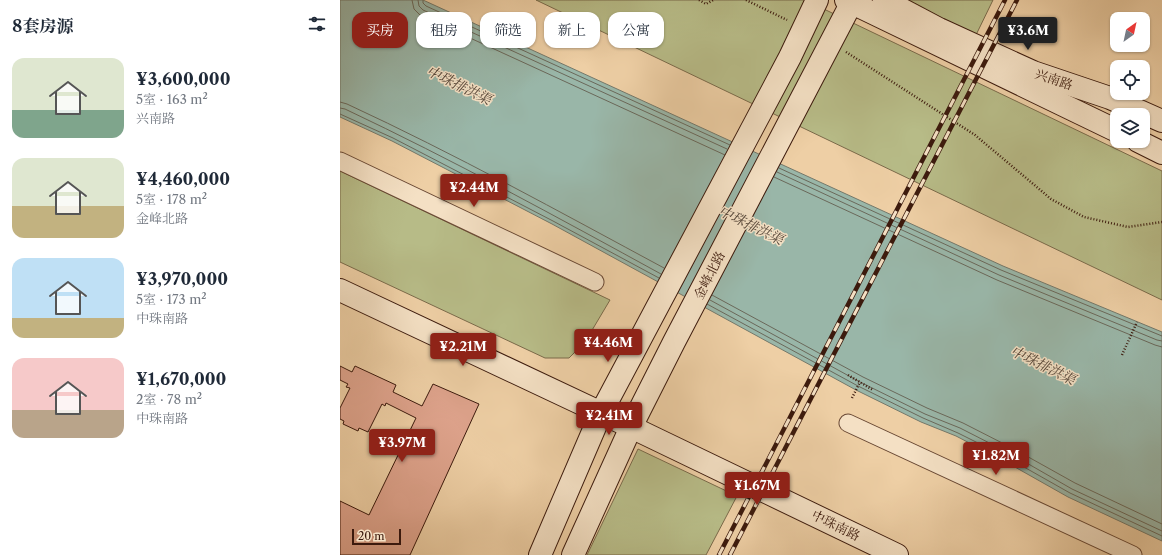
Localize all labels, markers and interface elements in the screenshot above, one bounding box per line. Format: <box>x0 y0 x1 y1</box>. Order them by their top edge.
chip: 买房 <box>352 12 408 48</box>
chip: 租房 <box>416 12 472 48</box>
chip: 筛选 <box>480 12 536 48</box>
chip: 新上 <box>544 12 600 48</box>
chip: 公寓 <box>608 12 664 48</box>
north arrow <box>1110 12 1150 52</box>
map controls <box>1110 12 1150 148</box>
icon: filters <box>306 13 328 35</box>
text: 8套房源 <box>12 16 73 36</box>
pin: ¥3.6M <box>1000 17 1056 51</box>
text: ¥3.6M <box>1007 22 1049 38</box>
button: locate <box>1110 60 1150 100</box>
water label: 中珠排洪渠 <box>424 62 496 109</box>
street label: 兴南路 <box>1033 65 1075 93</box>
text: ¥3,600,000 <box>136 69 231 89</box>
icon: home <box>44 74 92 122</box>
text: 5室 · 163 m² <box>136 91 208 107</box>
button: layers <box>1110 108 1150 148</box>
text: 兴南路 <box>136 110 175 126</box>
text: ¥4,460,000 <box>136 169 230 189</box>
icon: home <box>44 174 92 222</box>
pin: ¥2.44M <box>441 174 507 208</box>
text: ¥2.44M <box>449 179 499 195</box>
text: 5室 · 178 m² <box>136 191 207 207</box>
water label: 中珠排洪渠 <box>716 202 788 249</box>
text: 金峰北路 <box>136 210 188 226</box>
street label: 金峰北路 <box>690 248 728 302</box>
text: ¥3,970,000 <box>136 269 228 289</box>
icon: home <box>44 274 92 322</box>
text: 5室 · 173 m² <box>136 291 207 307</box>
text: 中珠南路 <box>136 310 188 326</box>
pin: ¥4.46M <box>575 329 641 363</box>
pin: ¥2.21M <box>430 333 496 367</box>
text: ¥4.46M <box>583 334 633 350</box>
text: ¥2.21M <box>439 338 487 354</box>
water label: 中珠排洪渠 <box>1008 342 1080 389</box>
text: ¥1,670,000 <box>136 369 226 389</box>
icon: home <box>44 374 92 422</box>
text: 2室 · 78 m² <box>136 391 202 407</box>
pin: ¥2.41M <box>576 402 642 436</box>
text: ¥2.41M <box>585 407 633 423</box>
text: 中珠南路 <box>136 410 188 426</box>
pin: ¥3.97M <box>369 429 435 463</box>
text: ¥3.97M <box>378 434 426 450</box>
pin: ¥1.82M <box>963 442 1029 476</box>
text: ¥1.82M <box>972 447 1020 463</box>
pin: ¥1.67M <box>724 472 790 506</box>
text: ¥1.67M <box>734 477 780 493</box>
street label: 中珠南路 <box>809 506 863 544</box>
scale bar <box>352 527 401 546</box>
text: 20 m <box>358 529 384 543</box>

